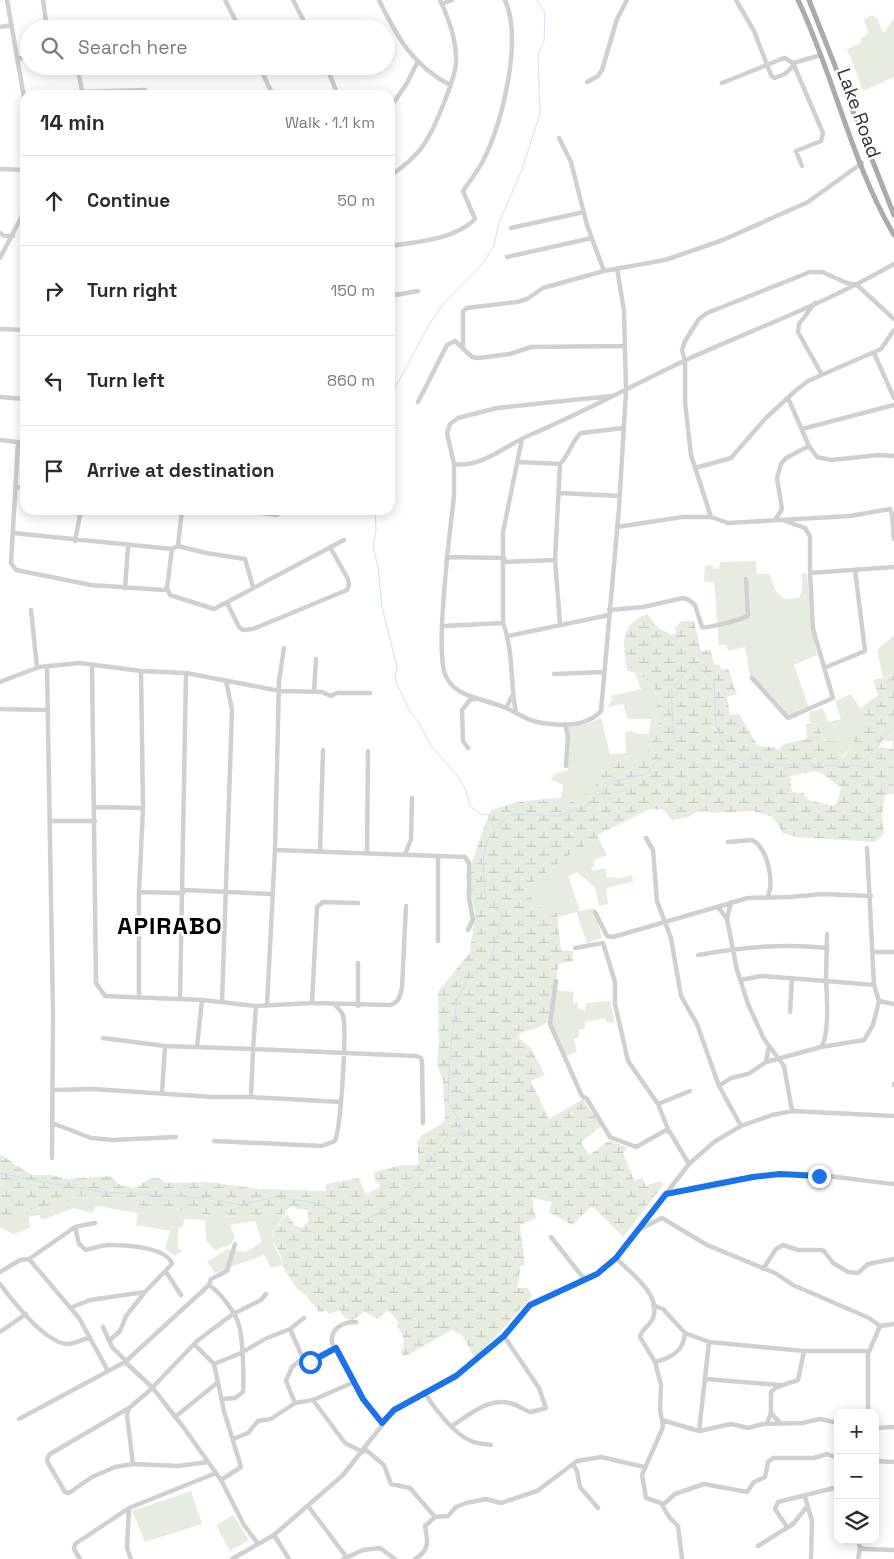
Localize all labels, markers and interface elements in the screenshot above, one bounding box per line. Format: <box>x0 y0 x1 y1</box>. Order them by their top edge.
search box <box>20 20 395 75</box>
icon: search <box>38 34 66 62</box>
text: Search here <box>78 35 188 60</box>
street label: Lake Road <box>831 65 887 161</box>
text: 14 min <box>40 109 105 136</box>
text: Walk · 1.1 km <box>285 112 375 133</box>
icon: ahead <box>40 187 68 215</box>
text: Continue <box>87 188 170 213</box>
text: 50 m <box>337 190 375 211</box>
icon: right <box>40 277 68 305</box>
text: Turn right <box>87 278 177 303</box>
text: 150 m <box>331 280 375 301</box>
icon: left <box>40 367 68 395</box>
text: Turn left <box>87 368 165 393</box>
text: 860 m <box>327 370 375 391</box>
icon: arrive <box>40 457 68 485</box>
text: Arrive at destination <box>87 458 275 483</box>
district label: APIRABO <box>117 910 223 941</box>
route end <box>808 1165 831 1188</box>
route start <box>299 1351 322 1374</box>
map controls <box>834 1409 879 1544</box>
button: + <box>834 1409 879 1454</box>
button: − <box>834 1454 879 1499</box>
button: layers <box>834 1499 879 1544</box>

